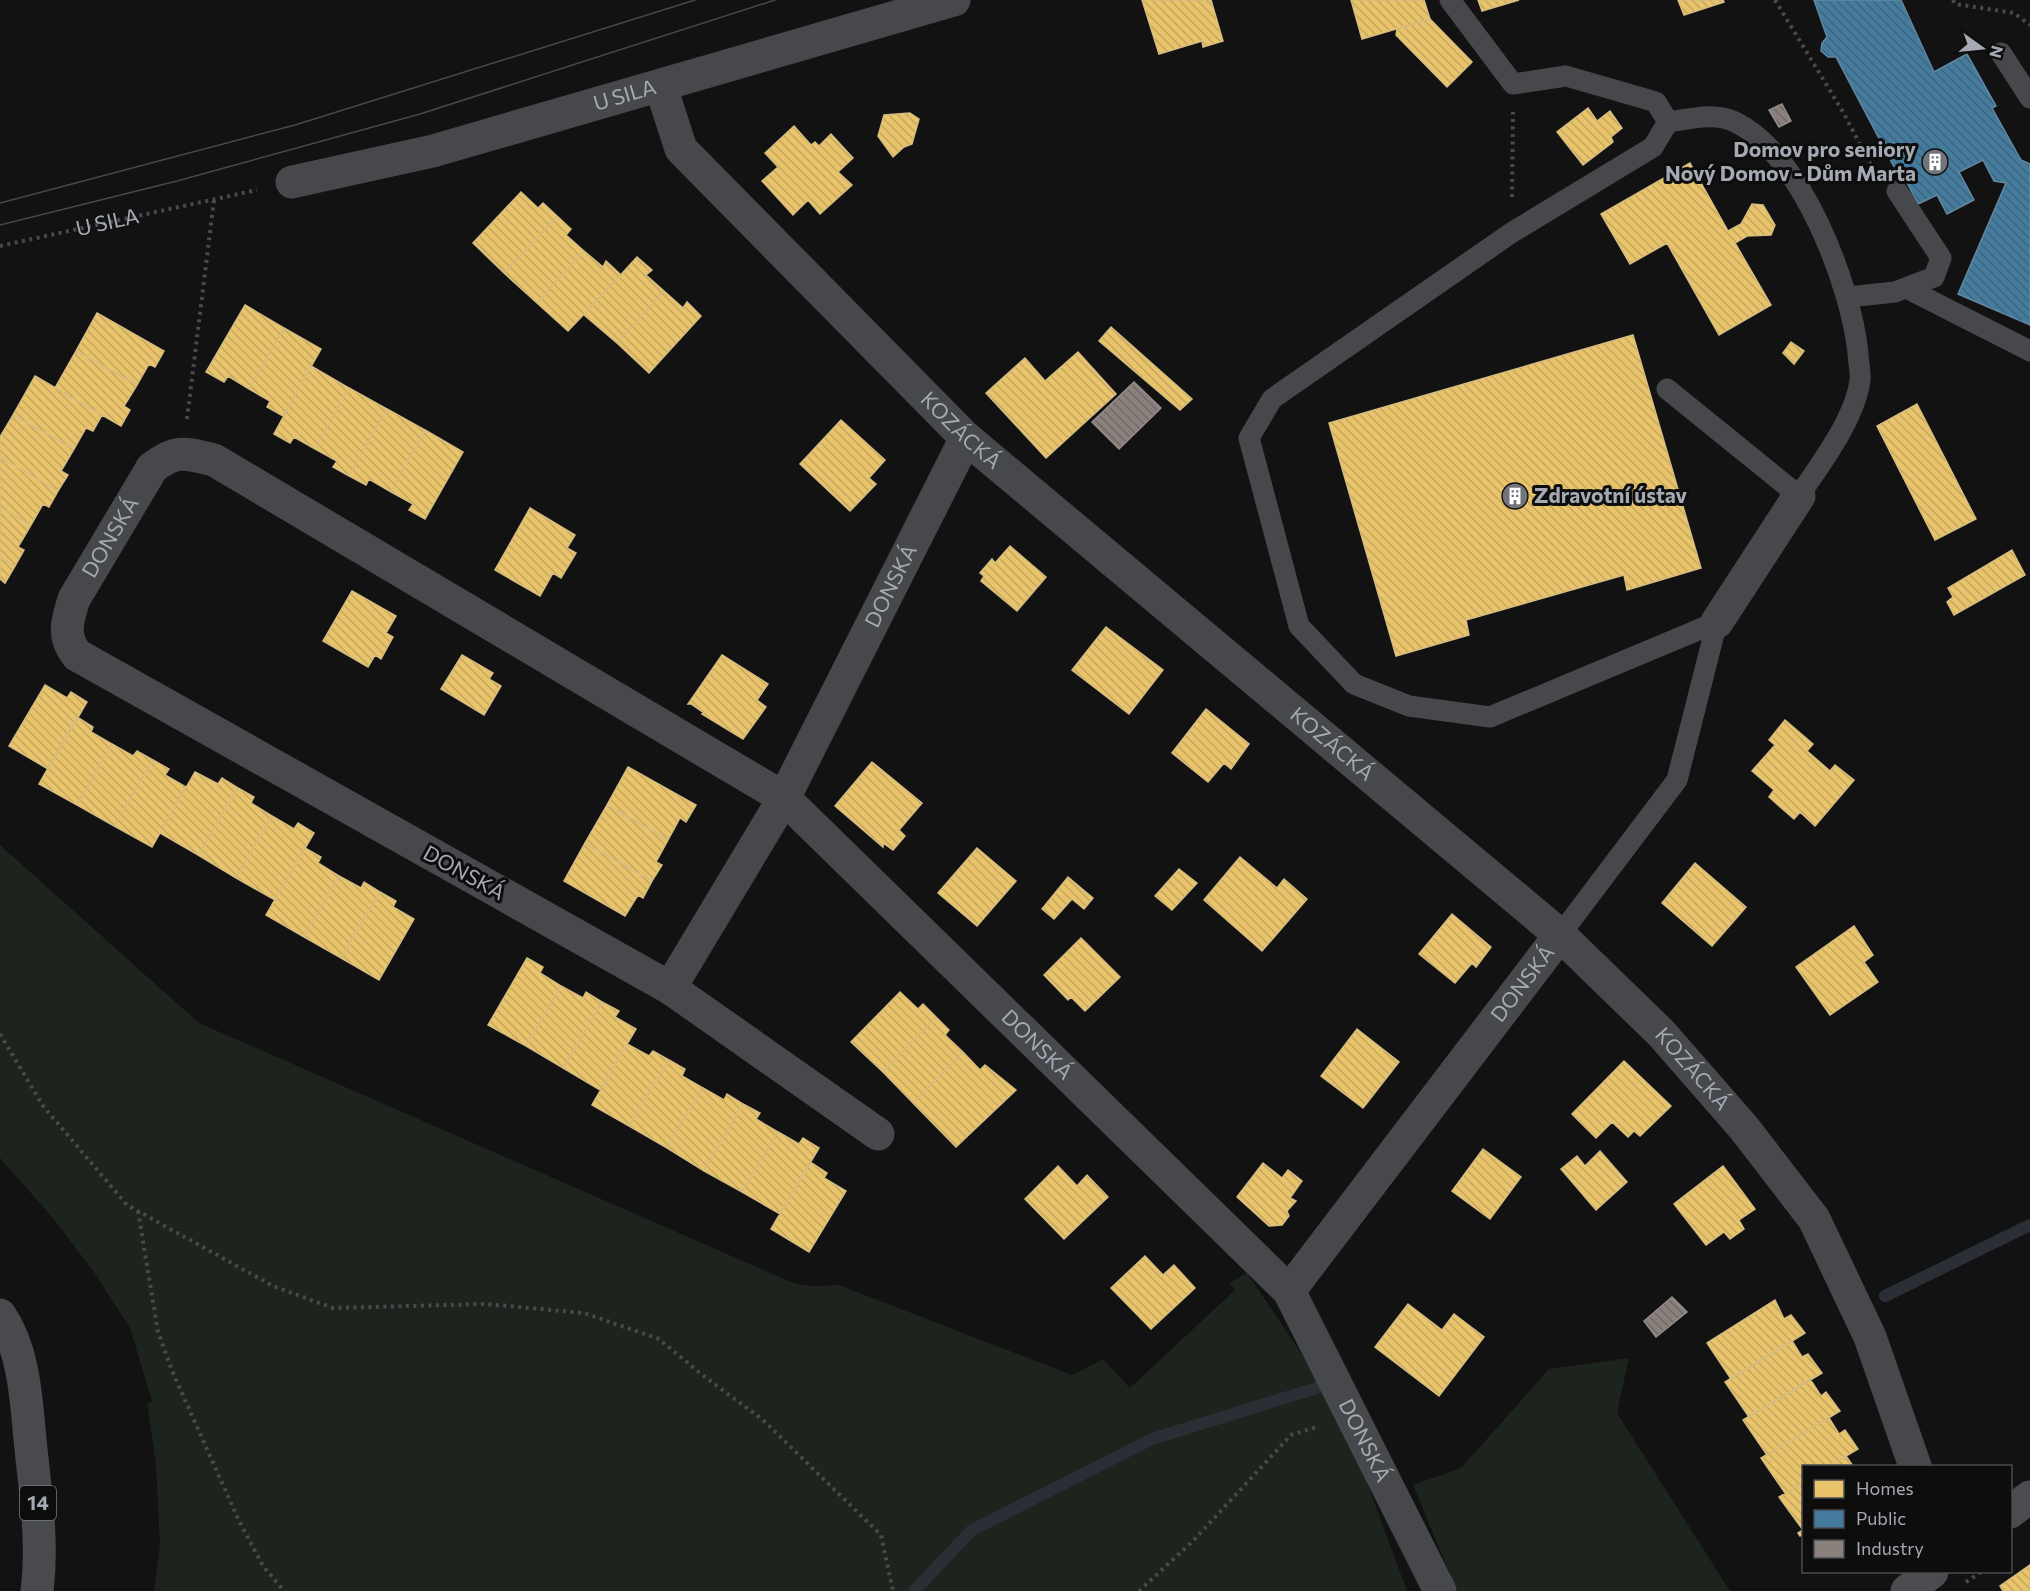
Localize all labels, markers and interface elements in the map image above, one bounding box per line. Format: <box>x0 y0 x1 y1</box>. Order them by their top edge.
north arrow <box>1952 18 2012 78</box>
text: N <box>1986 44 2008 60</box>
street label: U SILA <box>590 73 659 115</box>
place label: Domov pro seniory Nový Domov - Dům Marta <box>1665 136 1916 185</box>
building icon: Domov pro seniory Nový Domov - Dům Marta <box>1920 147 1950 177</box>
street label: U SILA <box>73 202 141 240</box>
street label: KOZÁCKÁ <box>916 386 1007 473</box>
building icon: Zdravotní ústav <box>1500 481 1530 511</box>
place label: Zdravotní ústav <box>1534 482 1688 507</box>
street label: DONSKÁ <box>76 492 143 582</box>
street label: DONSKÁ <box>858 540 921 631</box>
street label: KOZÁCKÁ <box>1286 701 1380 785</box>
street label: DONSKÁ <box>420 839 510 904</box>
street label: DONSKÁ <box>1485 940 1559 1026</box>
street label: DONSKÁ <box>997 1004 1079 1084</box>
street label: KOZÁCKÁ <box>1651 1022 1736 1114</box>
street label: DONSKÁ <box>1334 1394 1397 1486</box>
legend <box>1802 1465 2012 1573</box>
text: Homes <box>1856 1477 1914 1499</box>
road number: 14 <box>20 1486 56 1520</box>
text: Public <box>1856 1507 1906 1529</box>
text: Industry <box>1856 1537 1924 1559</box>

